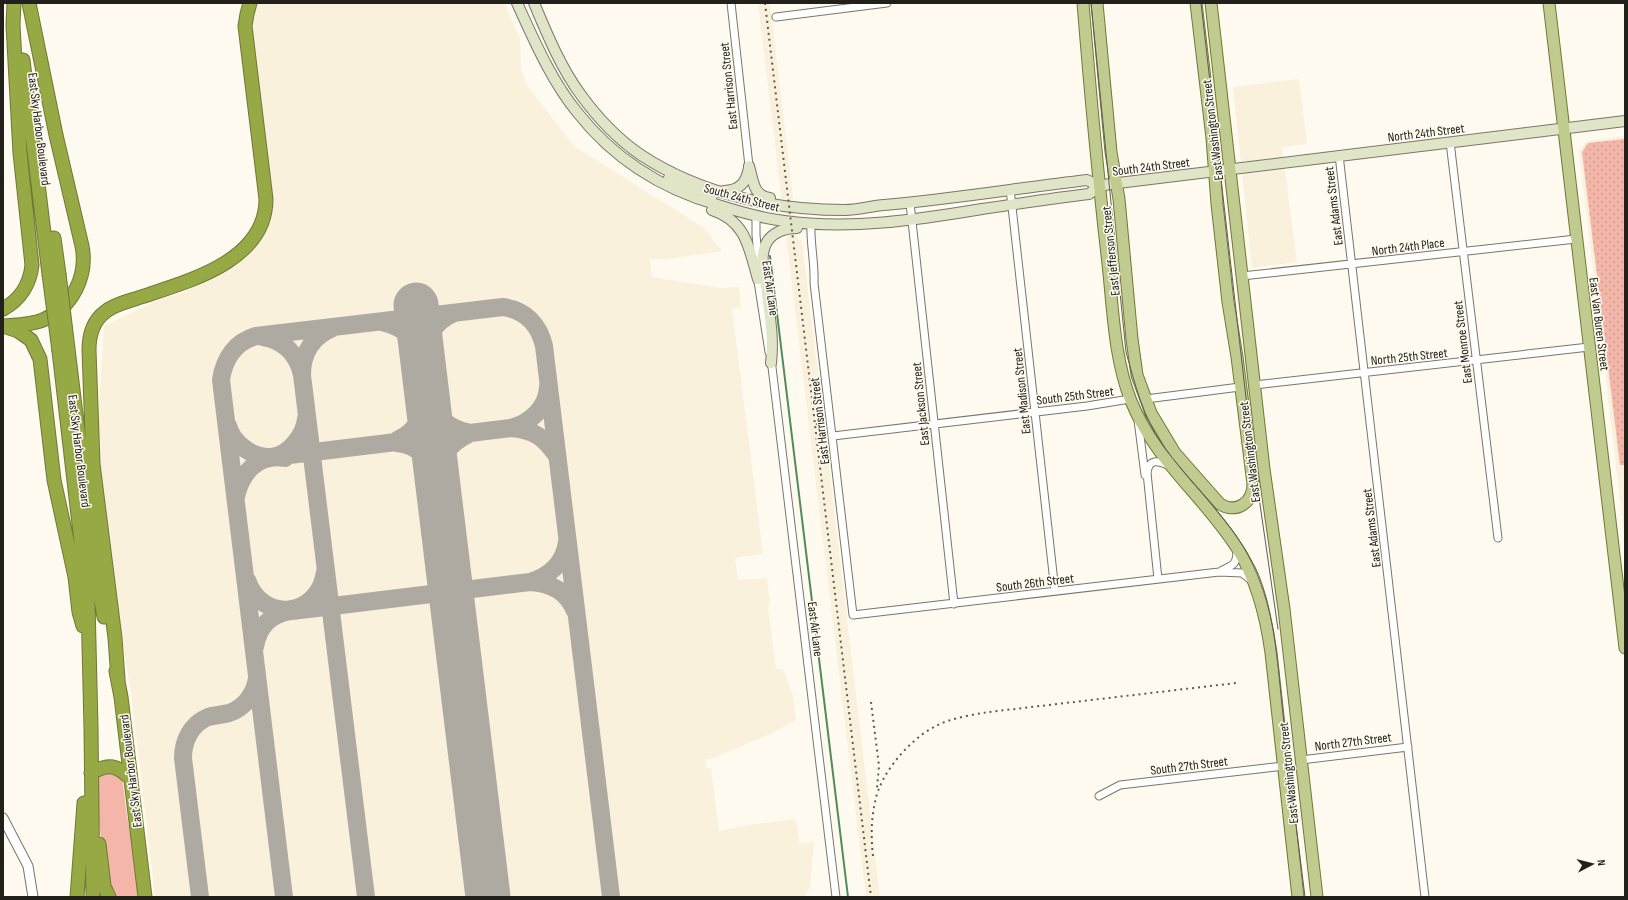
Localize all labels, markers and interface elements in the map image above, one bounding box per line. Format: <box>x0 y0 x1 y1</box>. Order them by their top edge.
street label: East Harrison Street <box>716 42 742 130</box>
street label: East Sky Harbor Boulevard <box>24 72 54 186</box>
street label: East Washington Street <box>1199 78 1227 181</box>
street label: North 24th Street <box>1387 120 1465 146</box>
street label: South 24th Street <box>1112 154 1191 180</box>
street label: East Adams Street <box>1321 166 1347 246</box>
street label: South 24th Street <box>702 180 781 216</box>
street label: East Jefferson Street <box>1098 205 1124 296</box>
street label: North 24th Place <box>1371 235 1445 259</box>
street label: East Air Lane <box>758 260 782 317</box>
street label: East Van Buren Street <box>1585 277 1613 372</box>
street label: East Monroe Street <box>1450 300 1476 384</box>
street label: North 25th Street <box>1370 345 1448 369</box>
street label: East Madison Street <box>1010 347 1034 435</box>
street label: East Jackson Street <box>909 361 933 446</box>
street label: East Harrison Street <box>807 376 833 465</box>
street label: South 25th Street <box>1036 383 1115 409</box>
street label: East Sky Harbor Boulevard <box>64 394 94 508</box>
street label: East Washington Street <box>1236 400 1264 503</box>
street label: East Adams Street <box>1359 488 1385 568</box>
street label: South 26th Street <box>995 570 1075 596</box>
street label: East Air Lane <box>804 601 826 658</box>
street label: East Sky Harbor Boulevard <box>116 714 146 828</box>
street label: East Washington Street <box>1276 721 1302 824</box>
street label: North 27th Street <box>1314 729 1392 755</box>
street label: South 27th Street <box>1150 753 1229 779</box>
north arrow <box>1572 844 1612 884</box>
text: N <box>1595 859 1608 867</box>

